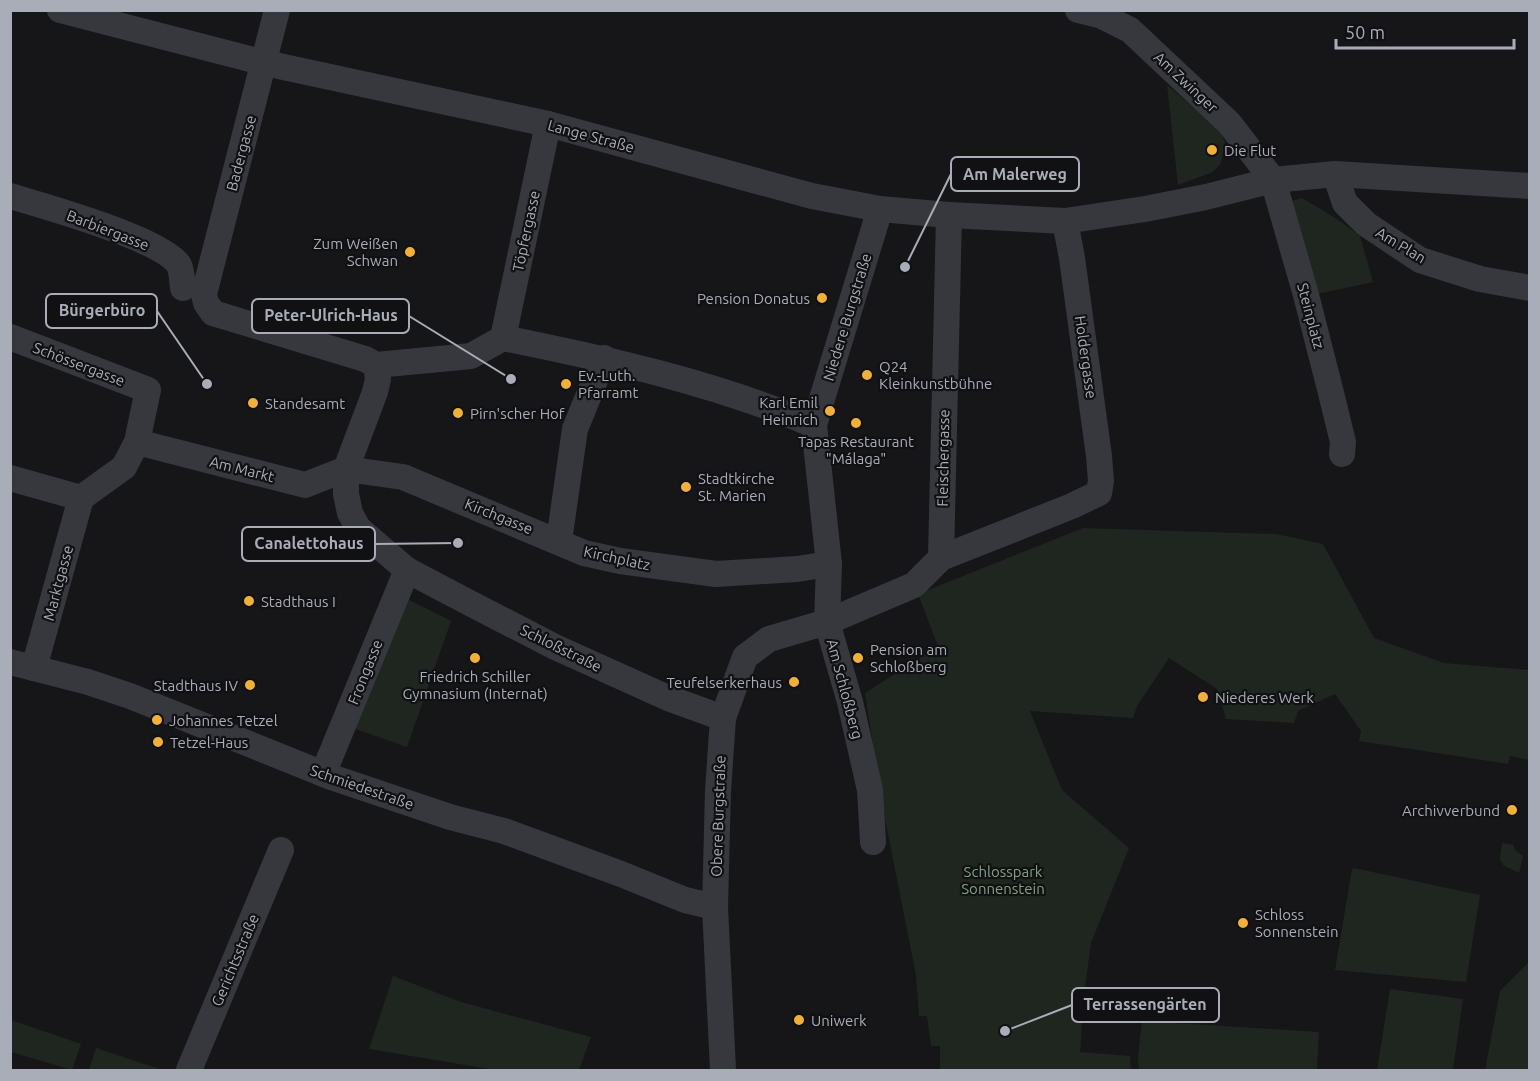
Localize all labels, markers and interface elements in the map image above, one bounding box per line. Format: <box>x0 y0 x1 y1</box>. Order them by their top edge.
scale bar <box>1336 12 1514 50</box>
text: 50 m <box>1345 22 1385 42</box>
street label: Am Zwinger <box>1151 48 1222 116</box>
street label: Badergasse <box>223 113 259 193</box>
street label: Lange Straße <box>546 116 636 156</box>
place label: Die Flut <box>1224 142 1276 159</box>
marker: Die Flut <box>1205 143 1219 157</box>
callout: Am Malerweg <box>951 157 1079 191</box>
text: Am Malerweg <box>963 165 1067 183</box>
street label: Töpfergasse <box>509 189 543 273</box>
street label: Barbiergasse <box>64 206 152 254</box>
street label: Am Plan <box>1373 223 1429 267</box>
place label: Zum Weißen Schwan <box>313 235 398 269</box>
marker: Zum Weißen Schwan <box>403 245 417 259</box>
street label: Niedere Burgstraße <box>819 251 875 383</box>
street label: Steinplatz <box>1294 281 1328 351</box>
place label: Pension Donatus <box>697 290 810 307</box>
marker: Pension Donatus <box>815 291 829 305</box>
callout: Bürgerbüro <box>46 294 157 328</box>
callout: Peter-Ulrich-Haus <box>252 299 409 333</box>
text: Bürgerbüro <box>59 301 145 319</box>
text: Peter-Ulrich-Haus <box>264 306 398 324</box>
street label: Holdergasse <box>1072 314 1100 400</box>
street label: Schössergasse <box>31 339 127 389</box>
place label: Q24 Kleinkunstbühne <box>879 358 992 392</box>
place label: Ev.-Luth. Pfarramt <box>578 367 638 401</box>
marker: Q24 Kleinkunstbühne <box>860 368 874 382</box>
marker: Ev.-Luth. Pfarramt <box>559 377 573 391</box>
place label: Karl Emil Heinrich <box>759 394 818 428</box>
place label: Standesamt <box>265 395 345 412</box>
marker: Standesamt <box>246 396 260 410</box>
marker: Karl Emil Heinrich <box>823 404 837 418</box>
place label: Pirn'scher Hof <box>470 405 565 422</box>
marker: Pirn'scher Hof <box>451 406 465 420</box>
street label: Fleischergasse <box>934 409 952 507</box>
marker: Tapas Restaurant "Málaga" <box>849 416 863 430</box>
place label: Tapas Restaurant "Málaga" <box>798 433 914 467</box>
street label: Am Markt <box>208 453 276 485</box>
place label: Stadtkirche St. Marien <box>698 470 775 504</box>
marker: Stadtkirche St. Marien <box>679 480 693 494</box>
street label: Kirchgasse <box>462 495 536 537</box>
callout: Canalettohaus <box>242 527 375 561</box>
text: Canalettohaus <box>254 534 364 552</box>
street label: Marktgasse <box>40 543 76 623</box>
street label: Kirchplatz <box>582 543 652 573</box>
place label: Stadthaus I <box>261 593 336 610</box>
marker: Stadthaus I <box>242 594 256 608</box>
street label: Schloßstraße <box>518 621 604 675</box>
street label: Frongasse <box>344 637 386 707</box>
street label: Am Schloßberg <box>824 637 866 741</box>
place label: Pension am Schloßberg <box>870 641 947 675</box>
marker: Friedrich Schiller Gymnasium (Internat) <box>468 651 482 665</box>
marker: Pension am Schloßberg <box>851 651 865 665</box>
place label: Friedrich Schiller Gymnasium (Internat) <box>402 668 548 702</box>
place label: Teufelserkerhaus <box>667 674 782 691</box>
marker: Teufelserkerhaus <box>787 675 801 689</box>
place label: Stadthaus IV <box>154 677 238 694</box>
marker: Stadthaus IV <box>243 678 257 692</box>
place label: Niederes Werk <box>1215 689 1314 706</box>
marker: Niederes Werk <box>1196 690 1210 704</box>
place label: Johannes Tetzel <box>169 712 278 729</box>
marker: Johannes Tetzel <box>150 713 164 727</box>
place label: Tetzel-Haus <box>170 734 248 751</box>
marker: Tetzel-Haus <box>151 735 165 749</box>
street label: Obere Burgstraße <box>707 755 729 877</box>
street label: Schmiedestraße <box>308 761 416 813</box>
place label: Archivverbund <box>1402 802 1500 819</box>
marker: Archivverbund <box>1505 803 1519 817</box>
park label: Schlosspark Sonnenstein <box>961 863 1045 897</box>
place label: Schloss Sonnenstein <box>1255 906 1338 940</box>
street label: Gerichtsstraße <box>208 911 262 1009</box>
marker: Schloss Sonnenstein <box>1236 916 1250 930</box>
callout: Terrassengärten <box>1072 988 1219 1022</box>
text: Terrassengärten <box>1083 995 1207 1013</box>
place label: Uniwerk <box>811 1012 867 1029</box>
marker: Uniwerk <box>792 1013 806 1027</box>

